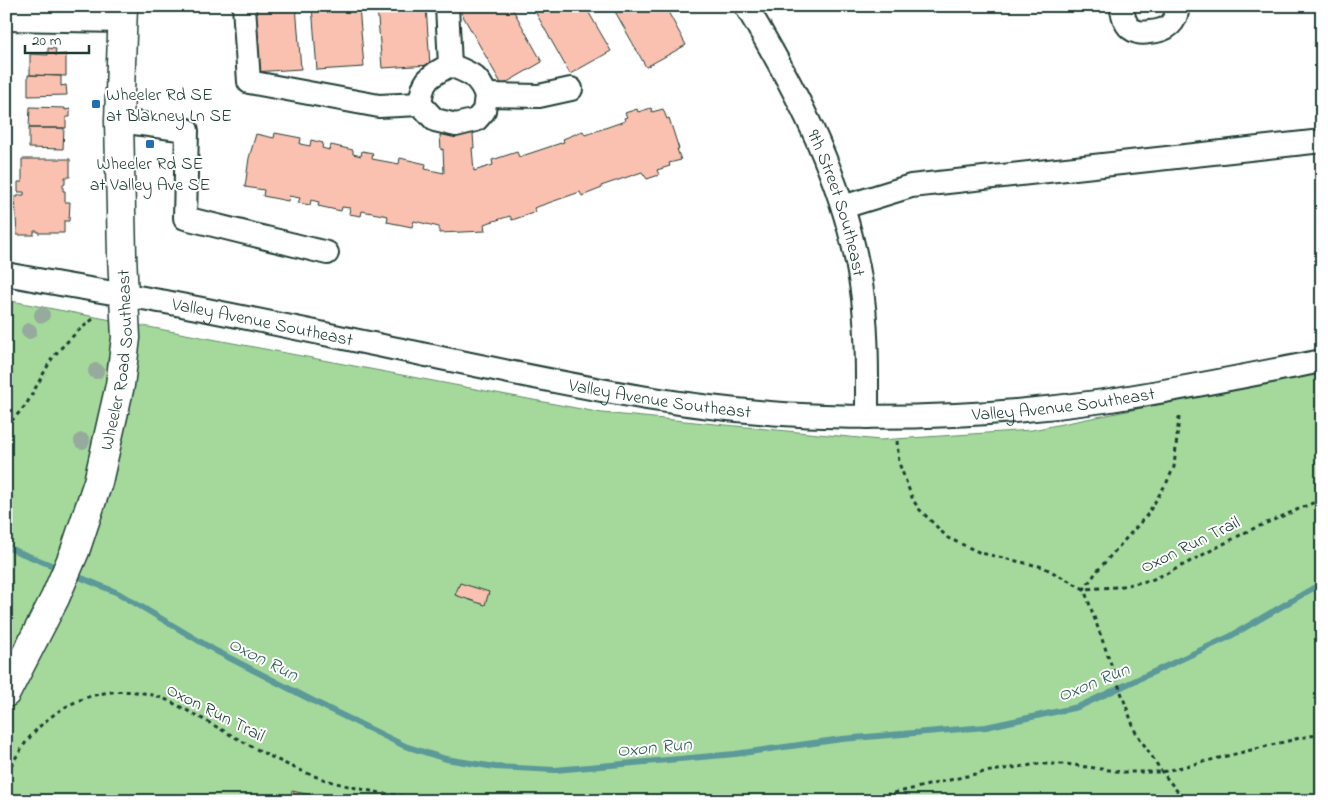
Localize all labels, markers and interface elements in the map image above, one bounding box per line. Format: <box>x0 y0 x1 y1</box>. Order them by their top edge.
scale bar <box>25 22 89 54</box>
text: 20 m <box>32 30 62 52</box>
place label: Wheeler Rd SE at Blakney Ln SE <box>106 83 232 130</box>
marker: Wheeler Rd SE at Blakney Ln SE <box>90 98 102 110</box>
street label: 9th Street Southeast <box>799 126 870 279</box>
marker: Wheeler Rd SE at Valley Ave SE <box>144 138 156 150</box>
place label: Wheeler Rd SE at Valley Ave SE <box>90 152 210 199</box>
street label: Wheeler Road Southeast <box>95 269 141 453</box>
street label: Valley Avenue Southeast <box>169 292 355 355</box>
street label: Valley Avenue Southeast <box>565 373 752 426</box>
street label: Valley Avenue Southeast <box>970 382 1157 429</box>
street label: Oxon Run Trail <box>1137 511 1245 581</box>
water label: Oxon Run <box>223 631 303 690</box>
water label: Oxon Run <box>1054 656 1134 710</box>
street label: Oxon Run Trail <box>161 678 269 750</box>
water label: Oxon Run <box>616 732 693 765</box>

